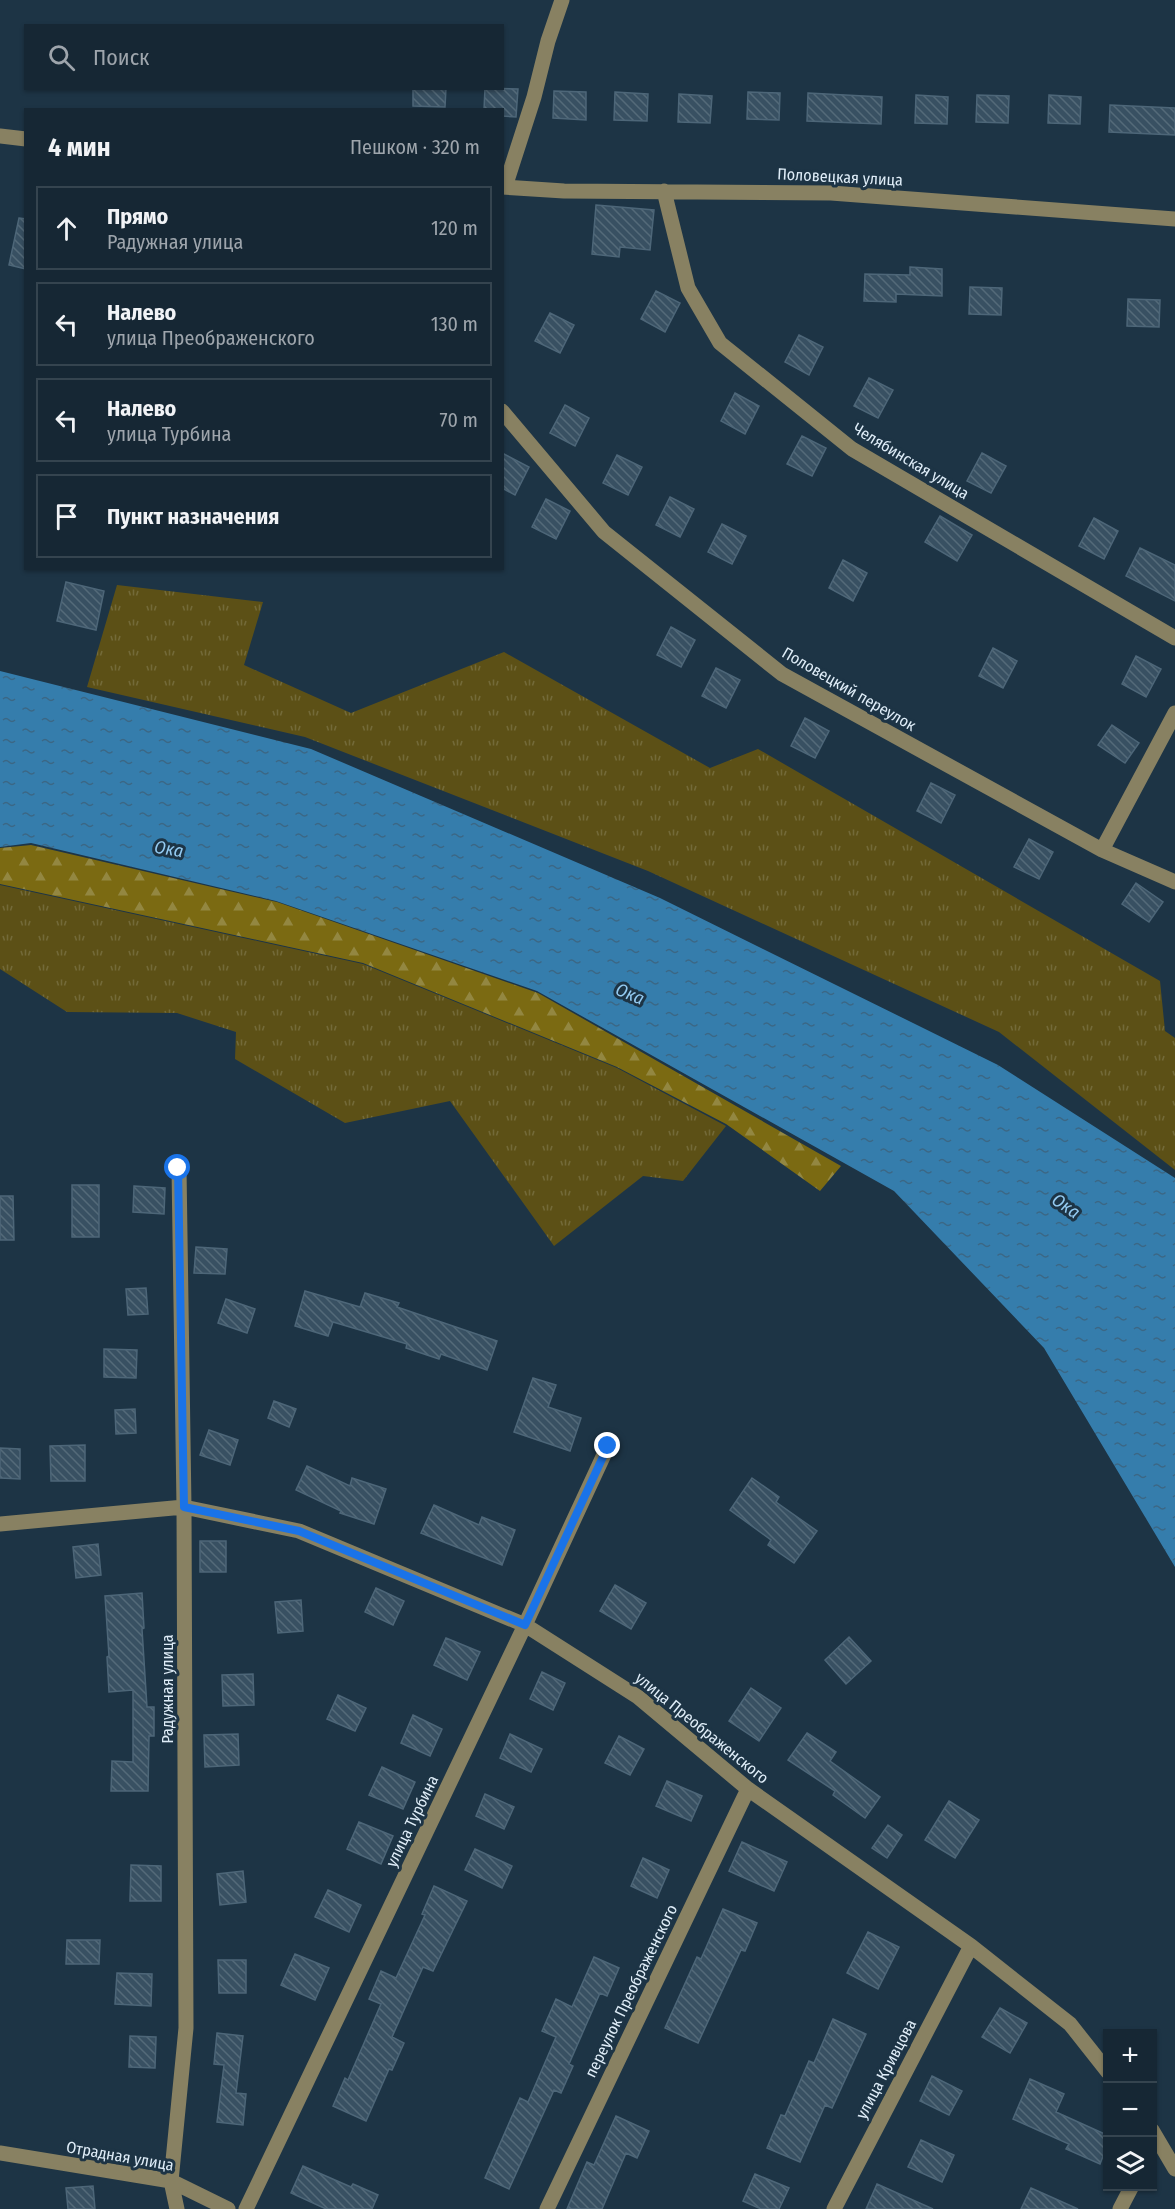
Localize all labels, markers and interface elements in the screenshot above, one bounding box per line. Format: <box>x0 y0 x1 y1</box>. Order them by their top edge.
search box <box>24 24 504 90</box>
icon: search <box>45 41 78 74</box>
text: Поиск <box>93 44 149 71</box>
text: 4 мин <box>48 132 110 163</box>
text: Пешком · 320 m <box>350 135 480 159</box>
street label: Половецкая улица <box>777 164 903 190</box>
text: Прямо <box>107 203 168 230</box>
icon: ahead <box>50 212 83 245</box>
text: 120 m <box>431 216 478 240</box>
text: Радужная улица <box>107 230 243 254</box>
text: Налево <box>107 299 176 326</box>
icon: left <box>50 308 83 341</box>
text: 130 m <box>431 312 478 336</box>
text: улица Преображенского <box>107 326 315 350</box>
text: Налево <box>107 395 176 422</box>
icon: left <box>50 404 83 437</box>
text: 70 m <box>440 408 478 432</box>
street label: Челябинская улица <box>850 419 973 503</box>
text: улица Турбина <box>107 422 231 446</box>
icon: arrive <box>50 500 83 533</box>
text: Пункт назначения <box>107 503 279 530</box>
street label: Половецкий переулок <box>779 643 920 735</box>
water label: Ока <box>153 836 185 862</box>
water label: Ока <box>612 978 648 1010</box>
route start <box>164 1154 190 1180</box>
water label: Ока <box>1048 1189 1084 1223</box>
route end <box>594 1432 620 1458</box>
street label: Радужная улица <box>158 1634 177 1743</box>
street label: улица Преображенского <box>631 1668 773 1788</box>
street label: улица Турбина <box>382 1772 442 1870</box>
street label: переулок Преображенского <box>581 1901 681 2081</box>
street label: улица Кривцова <box>852 2016 920 2122</box>
map controls <box>1103 2029 1157 2191</box>
button: + <box>1103 2029 1157 2083</box>
button: − <box>1103 2083 1157 2137</box>
street label: Отрадная улица <box>65 2137 175 2175</box>
button: layers <box>1103 2137 1157 2191</box>

